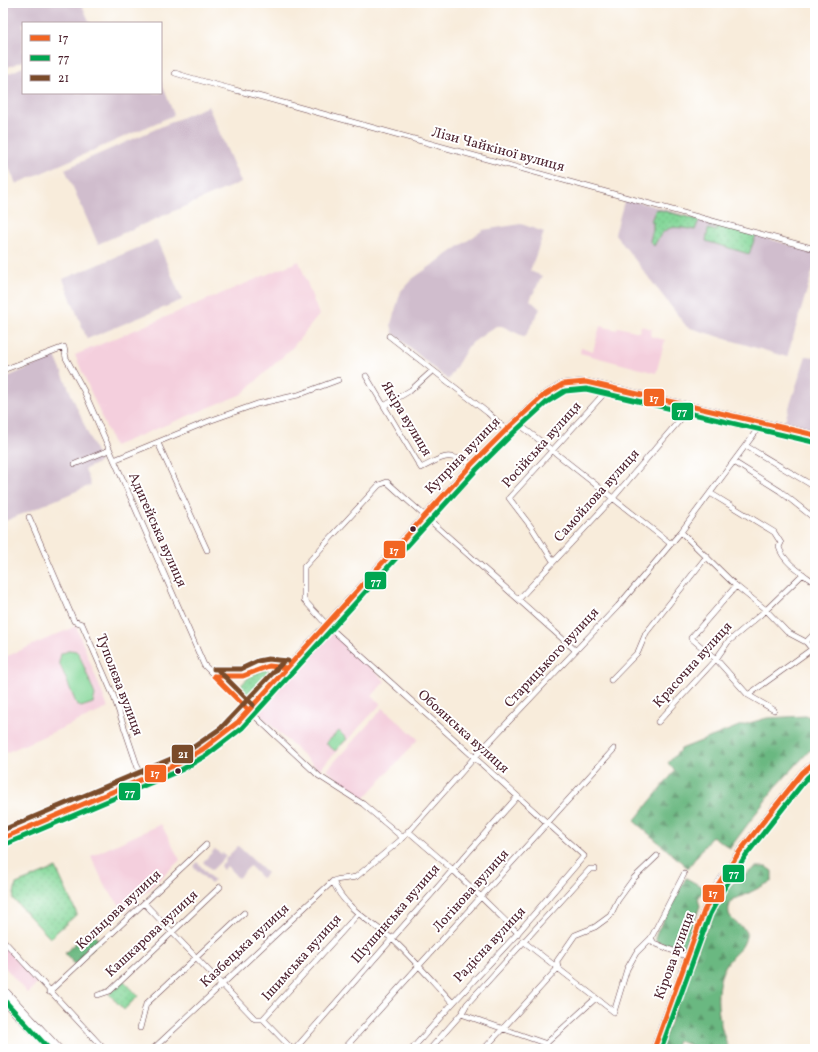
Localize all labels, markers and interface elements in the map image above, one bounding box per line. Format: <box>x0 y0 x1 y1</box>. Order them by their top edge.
legend <box>22 22 162 94</box>
text: 17 <box>58 31 69 47</box>
text: 77 <box>58 51 70 67</box>
text: 21 <box>58 71 69 87</box>
street label: Лізи Чайкіної вулиця <box>429 123 567 177</box>
street label: Якіра вулиця <box>376 378 436 460</box>
line badge: 17 <box>643 388 665 407</box>
text: 17 <box>649 392 659 407</box>
street label: Російська вулиця <box>498 398 586 492</box>
line badge: 77 <box>671 402 694 421</box>
text: 77 <box>677 405 687 420</box>
street label: Купріна вулиця <box>421 413 505 499</box>
street label: Самойлова вулиця <box>550 445 644 547</box>
street label: Адигейська вулиця <box>123 470 191 590</box>
unlabelled marker <box>408 524 418 534</box>
line badge: 17 <box>383 540 406 559</box>
text: 17 <box>389 544 399 559</box>
line badge: 77 <box>364 571 387 590</box>
text: 77 <box>371 575 381 590</box>
street label: Старицького вулиця <box>500 604 604 712</box>
street label: Красочна вулиця <box>649 618 737 712</box>
street label: Туполєва вулиця <box>91 631 147 739</box>
street label: Обоянська вулиця <box>413 686 513 778</box>
line badge: 21 <box>171 744 194 764</box>
text: 21 <box>178 748 188 763</box>
line badge: 17 <box>144 764 167 783</box>
unlabelled marker <box>173 766 183 776</box>
text: 17 <box>150 767 160 782</box>
line badge: 77 <box>118 782 141 801</box>
text: 77 <box>125 786 135 801</box>
street label: Логінова вулиця <box>428 845 514 937</box>
street label: Шушинська вулиця <box>347 860 445 968</box>
line badge: 77 <box>722 864 745 883</box>
street label: Кольцова вулиця <box>72 866 166 954</box>
text: 77 <box>729 867 739 882</box>
line badge: 17 <box>702 884 725 903</box>
street label: Кашкарова вулиця <box>102 886 202 982</box>
text: 17 <box>708 887 718 902</box>
street label: Казбецька вулиця <box>196 900 294 992</box>
street label: Радісна вулиця <box>450 903 530 987</box>
street label: Ішимська вулиця <box>258 910 346 1006</box>
street label: Кірова вулиця <box>650 910 700 1002</box>

